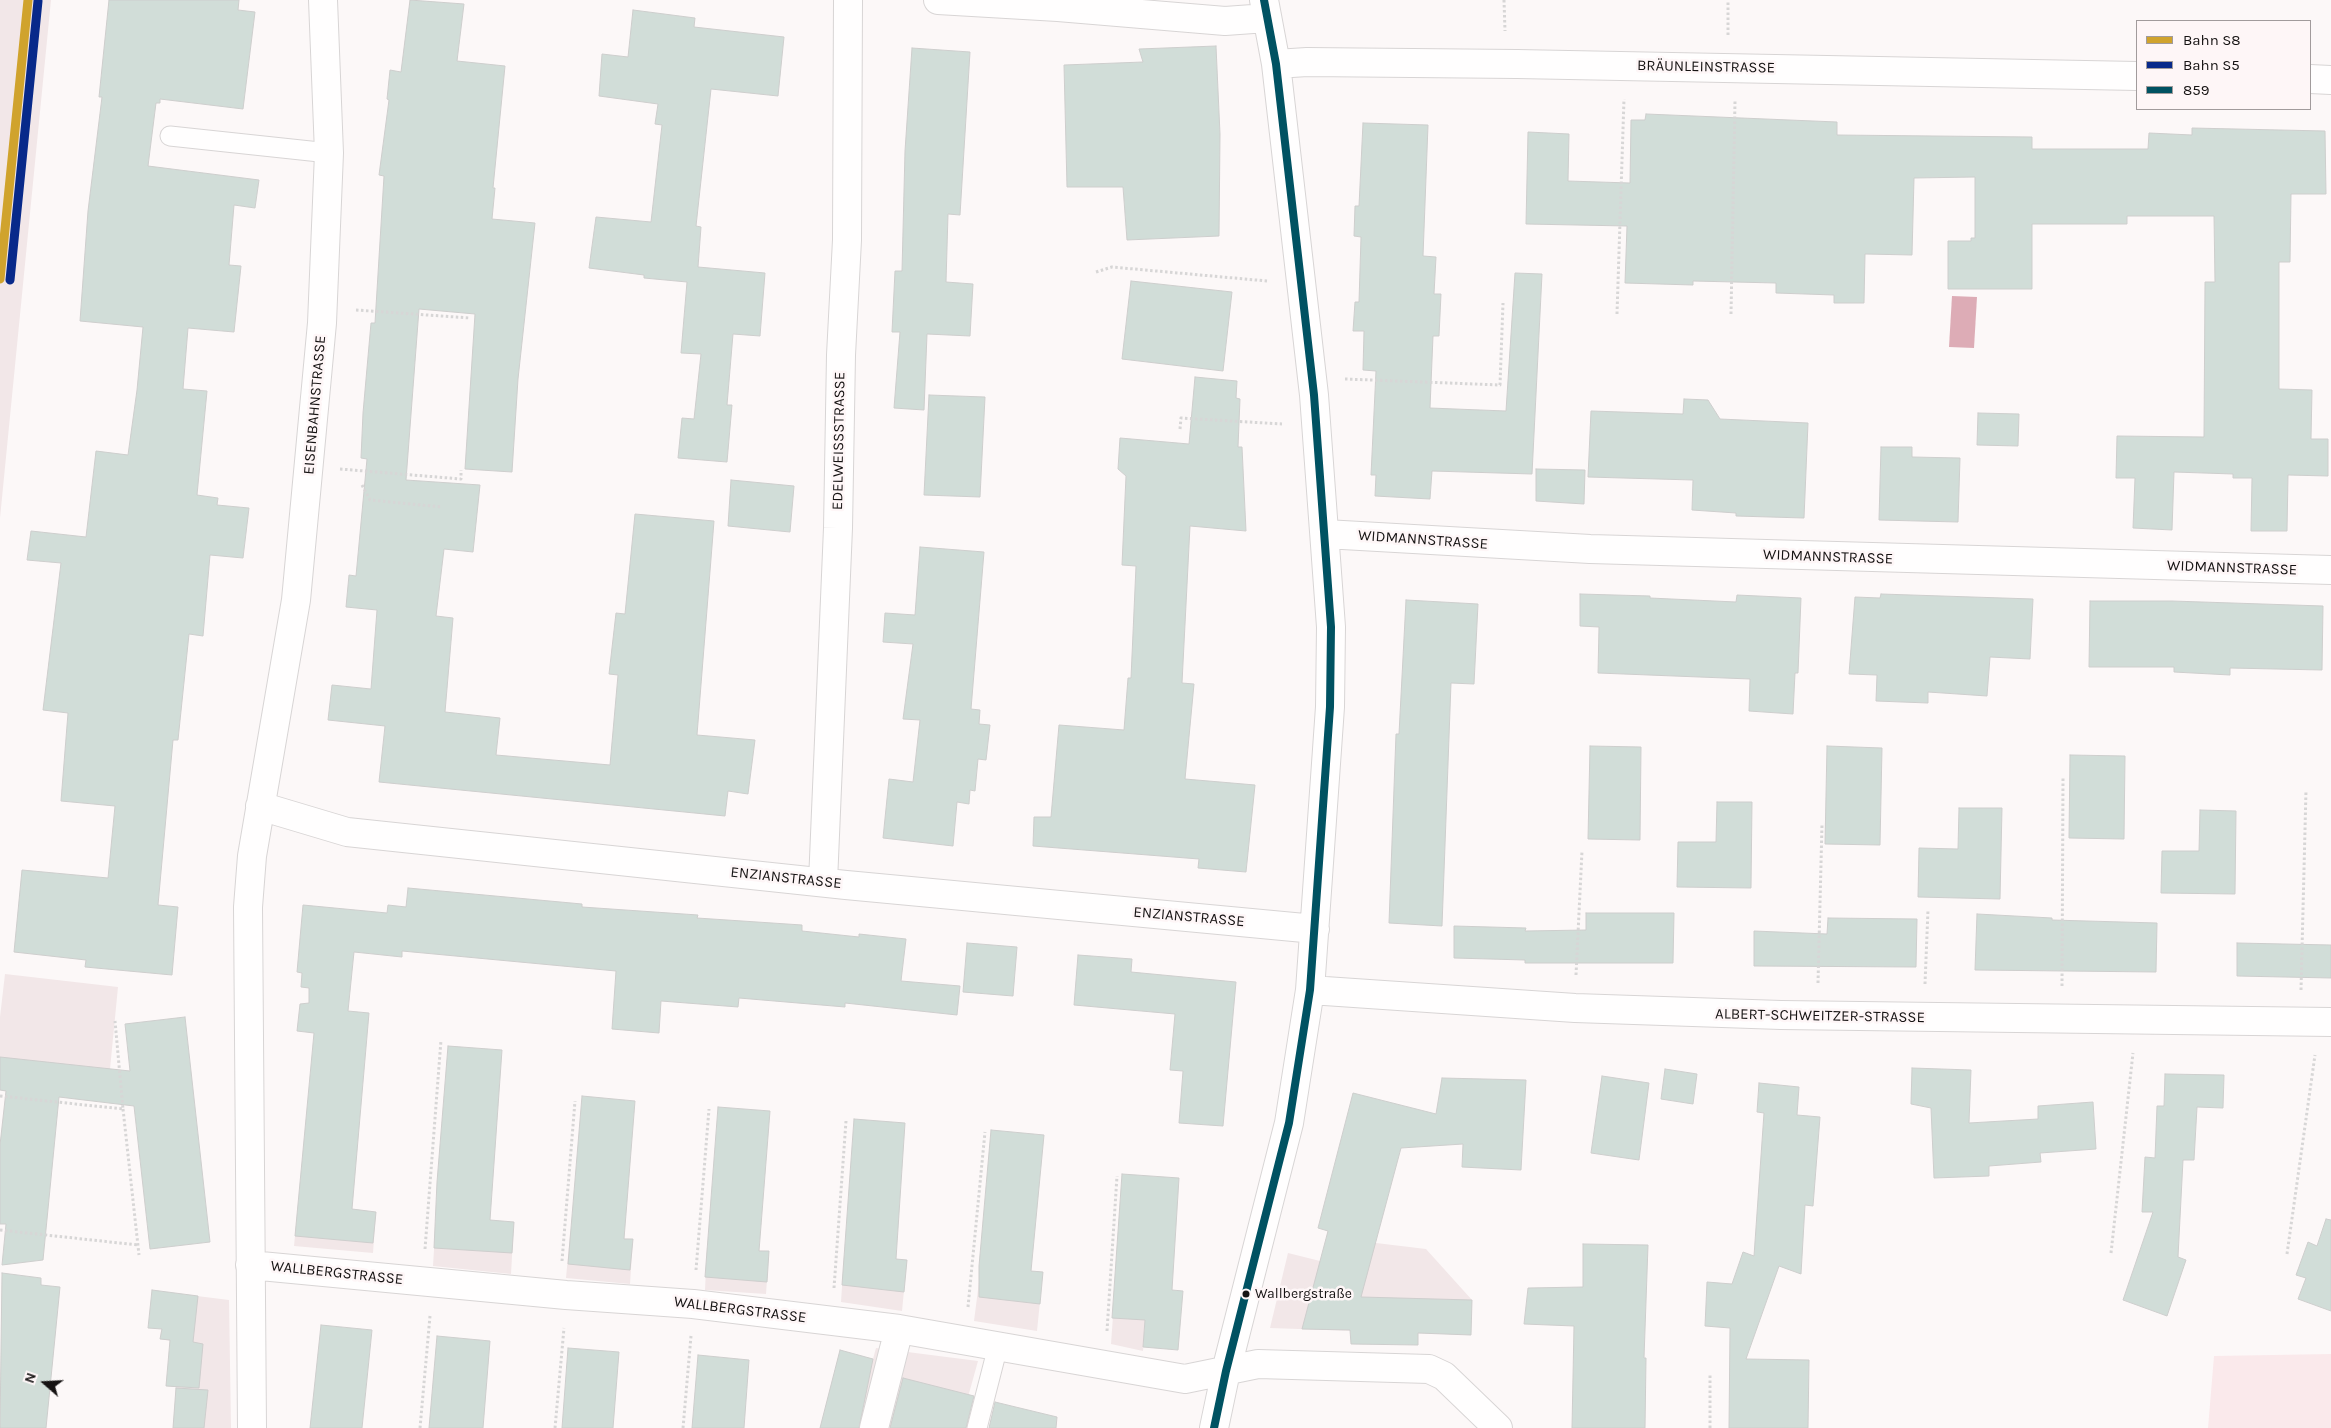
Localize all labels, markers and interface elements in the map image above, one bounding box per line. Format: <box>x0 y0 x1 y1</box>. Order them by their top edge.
legend <box>2136 20 2311 110</box>
text: Bahn S8 <box>2183 31 2241 49</box>
text: Bahn S5 <box>2183 56 2240 74</box>
street label: BRÄUNLEINSTRASSE <box>1637 57 1775 77</box>
text: 859 <box>2183 81 2209 99</box>
street label: EISENBAHNSTRASSE <box>300 335 330 475</box>
street label: EDELWEISSSTRASSE <box>829 372 849 510</box>
street label: WIDMANNSTRASSE <box>1357 526 1489 554</box>
street label: WIDMANNSTRASSE <box>1763 546 1893 568</box>
street label: WIDMANNSTRASSE <box>2167 557 2297 579</box>
street label: ENZIANSTRASSE <box>730 863 842 893</box>
street label: ENZIANSTRASSE <box>1133 903 1245 931</box>
street label: ALBERT-SCHWEITZER-STRASSE <box>1715 1005 1925 1027</box>
street label: WALLBERGSTRASSE <box>270 1257 404 1289</box>
place label: Wallbergstraße <box>1255 1286 1352 1302</box>
marker: Wallbergstraße <box>1241 1289 1251 1299</box>
street label: WALLBERGSTRASSE <box>673 1293 807 1327</box>
north arrow <box>20 1358 70 1408</box>
text: N <box>21 1370 40 1385</box>

